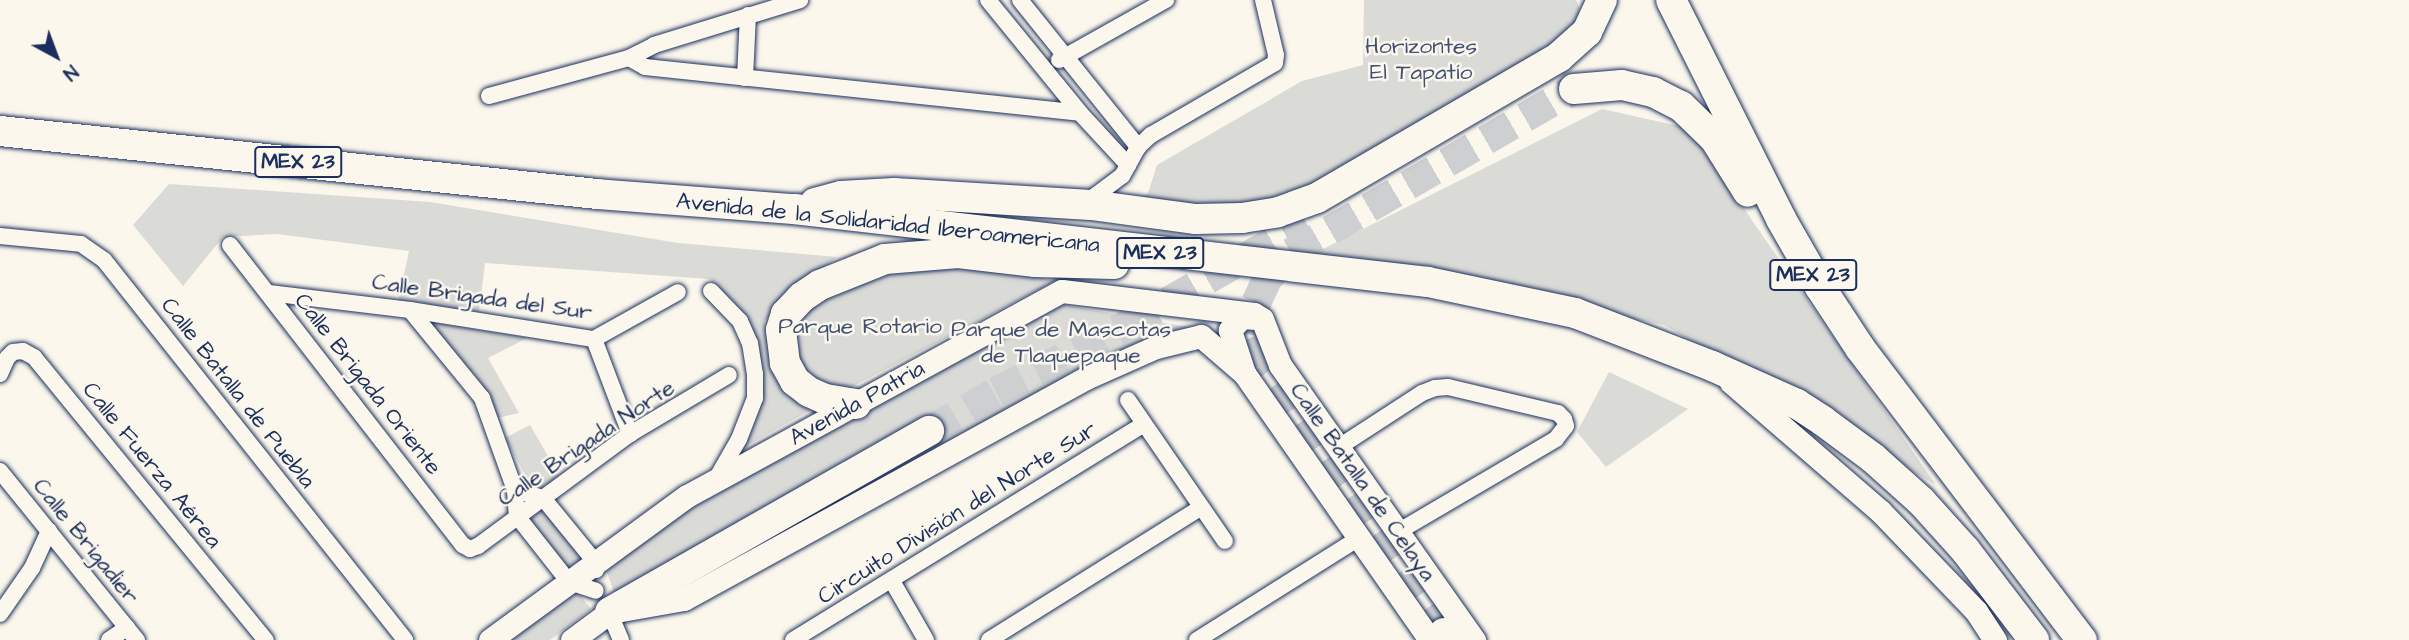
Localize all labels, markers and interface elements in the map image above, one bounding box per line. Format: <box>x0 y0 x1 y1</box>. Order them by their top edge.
north arrow <box>21 21 91 91</box>
park label: Horizontes El Tapatío <box>1365 32 1477 86</box>
text: N <box>57 58 83 86</box>
road number: MEX 23 <box>254 144 342 180</box>
street label: Avenida de la Solidaridad Iberoamericana <box>675 187 1101 259</box>
road number: MEX 23 <box>1116 236 1204 270</box>
road number: MEX 23 <box>1769 258 1857 292</box>
street label: Calle Brigada del Sur <box>370 268 594 326</box>
street label: Calle Brigada Oriente <box>289 288 447 480</box>
street label: Calle Batalla de Puebla <box>155 292 321 494</box>
park label: Parque Rotario <box>778 312 942 340</box>
park label: Parque de Mascotas de Tlaquepaque <box>951 315 1171 369</box>
street label: Avenida Patria <box>785 354 929 452</box>
street label: Calle Brigada Norte <box>492 374 680 512</box>
street label: Calle Fuerza Aérea <box>76 376 228 554</box>
street label: Calle Batalla de Celaya <box>1284 377 1442 587</box>
street label: Circuito División del Norte Sur <box>813 416 1101 610</box>
street label: Calle Brigadier <box>27 473 145 609</box>

